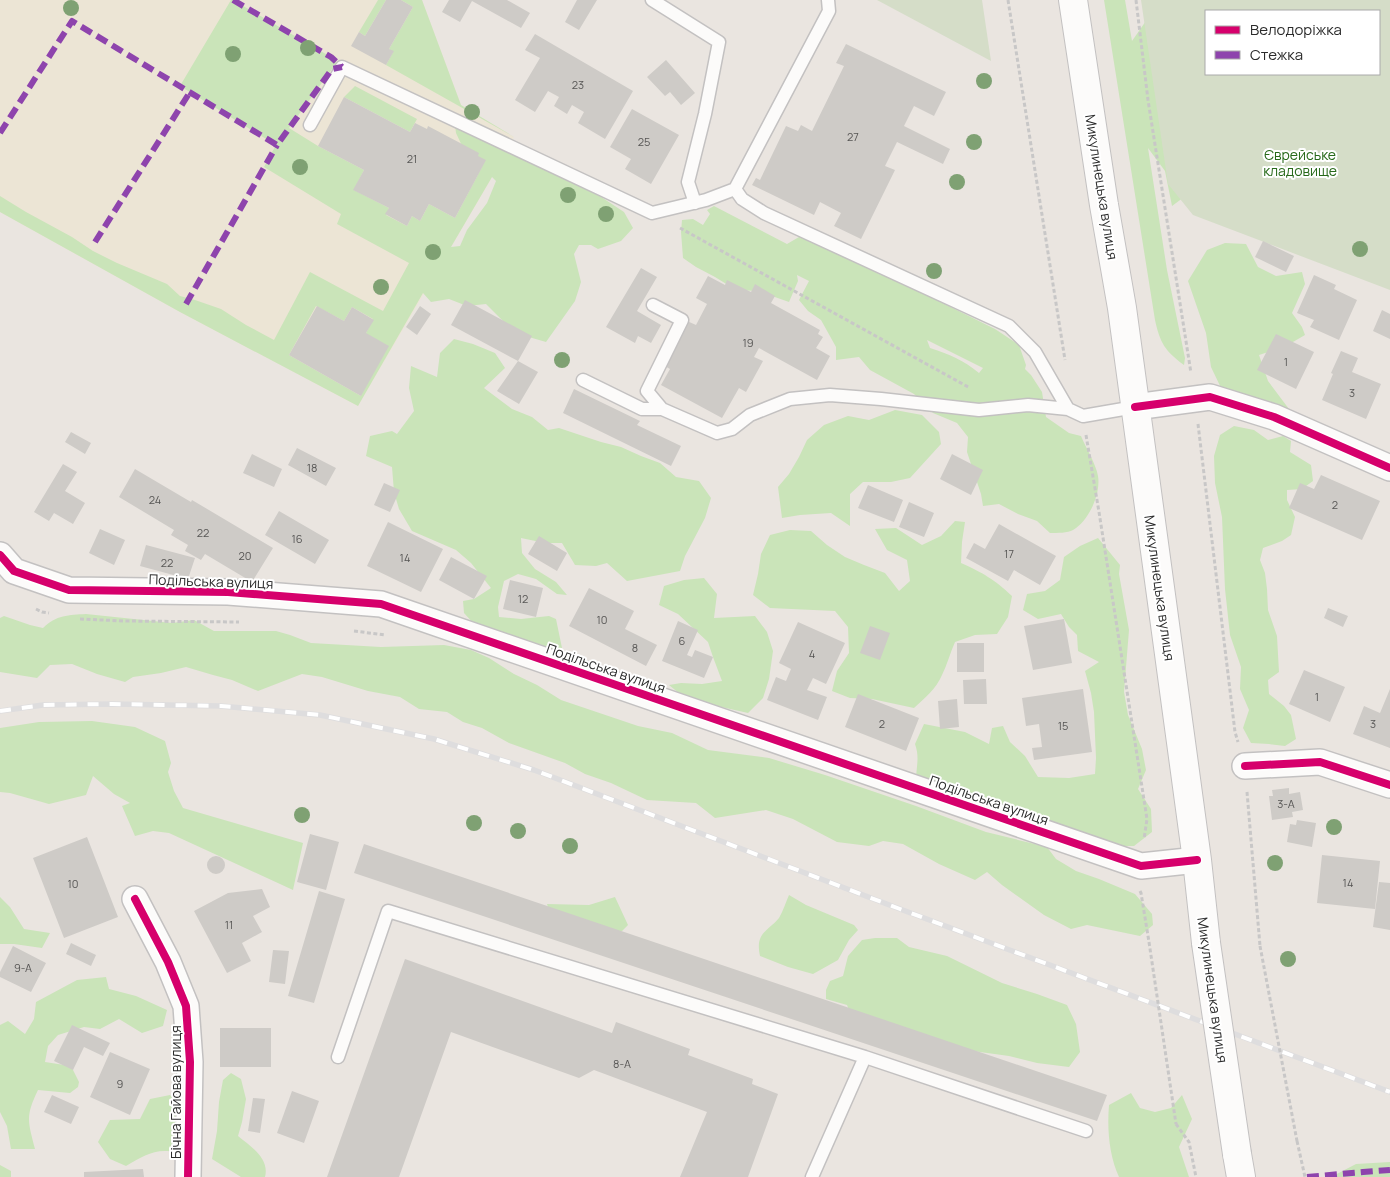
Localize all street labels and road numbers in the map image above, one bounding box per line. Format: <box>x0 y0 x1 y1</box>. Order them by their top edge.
street label: Микулинецька вулиця <box>1081 113 1123 261</box>
street label: Микулинецька вулиця <box>1140 514 1180 662</box>
street label: Подільська вулиця <box>148 569 274 593</box>
street label: Подільська вулиця <box>544 639 668 697</box>
street label: Подільська вулиця <box>927 771 1051 829</box>
street label: Микулинецька вулиця <box>1193 916 1233 1064</box>
street label: Бічна Гайова вулиця <box>166 1025 185 1159</box>

